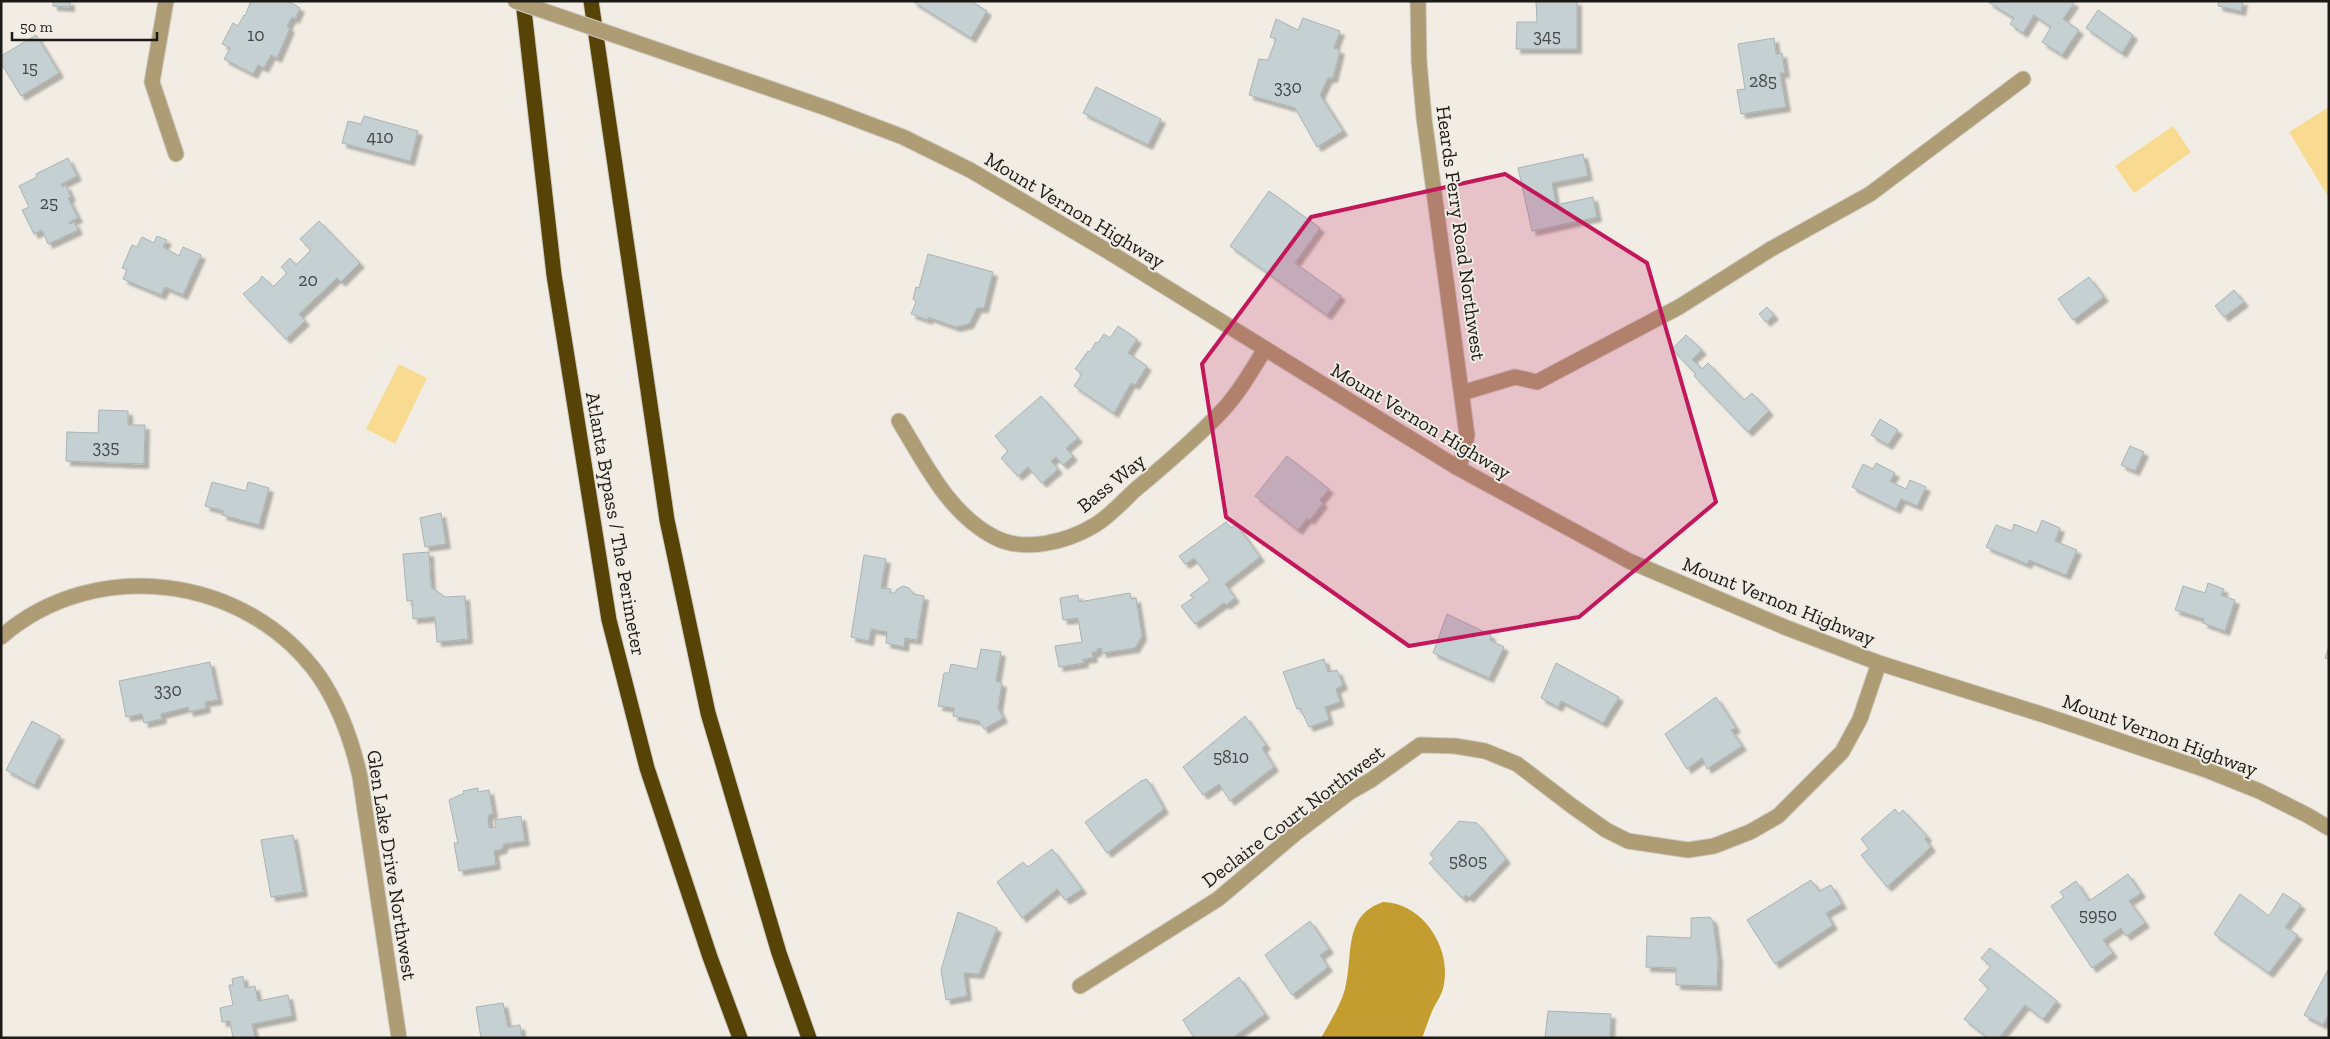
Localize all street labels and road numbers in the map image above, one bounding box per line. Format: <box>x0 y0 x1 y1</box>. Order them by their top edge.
street label: Heards Ferry Road Northwest <box>1431 104 1491 363</box>
street label: Mount Vernon Highway <box>981 147 1170 274</box>
street label: Mount Vernon Highway <box>1327 358 1516 485</box>
street label: Atlanta Bypass / The Perimeter <box>581 390 651 658</box>
street label: Bass Way <box>1072 448 1150 518</box>
street label: Mount Vernon Highway <box>1679 551 1880 651</box>
street label: Mount Vernon Highway <box>2059 689 2262 782</box>
street label: Declaire Court Northwest <box>1197 739 1389 892</box>
street label: Glen Lake Drive Northwest <box>362 748 422 982</box>

